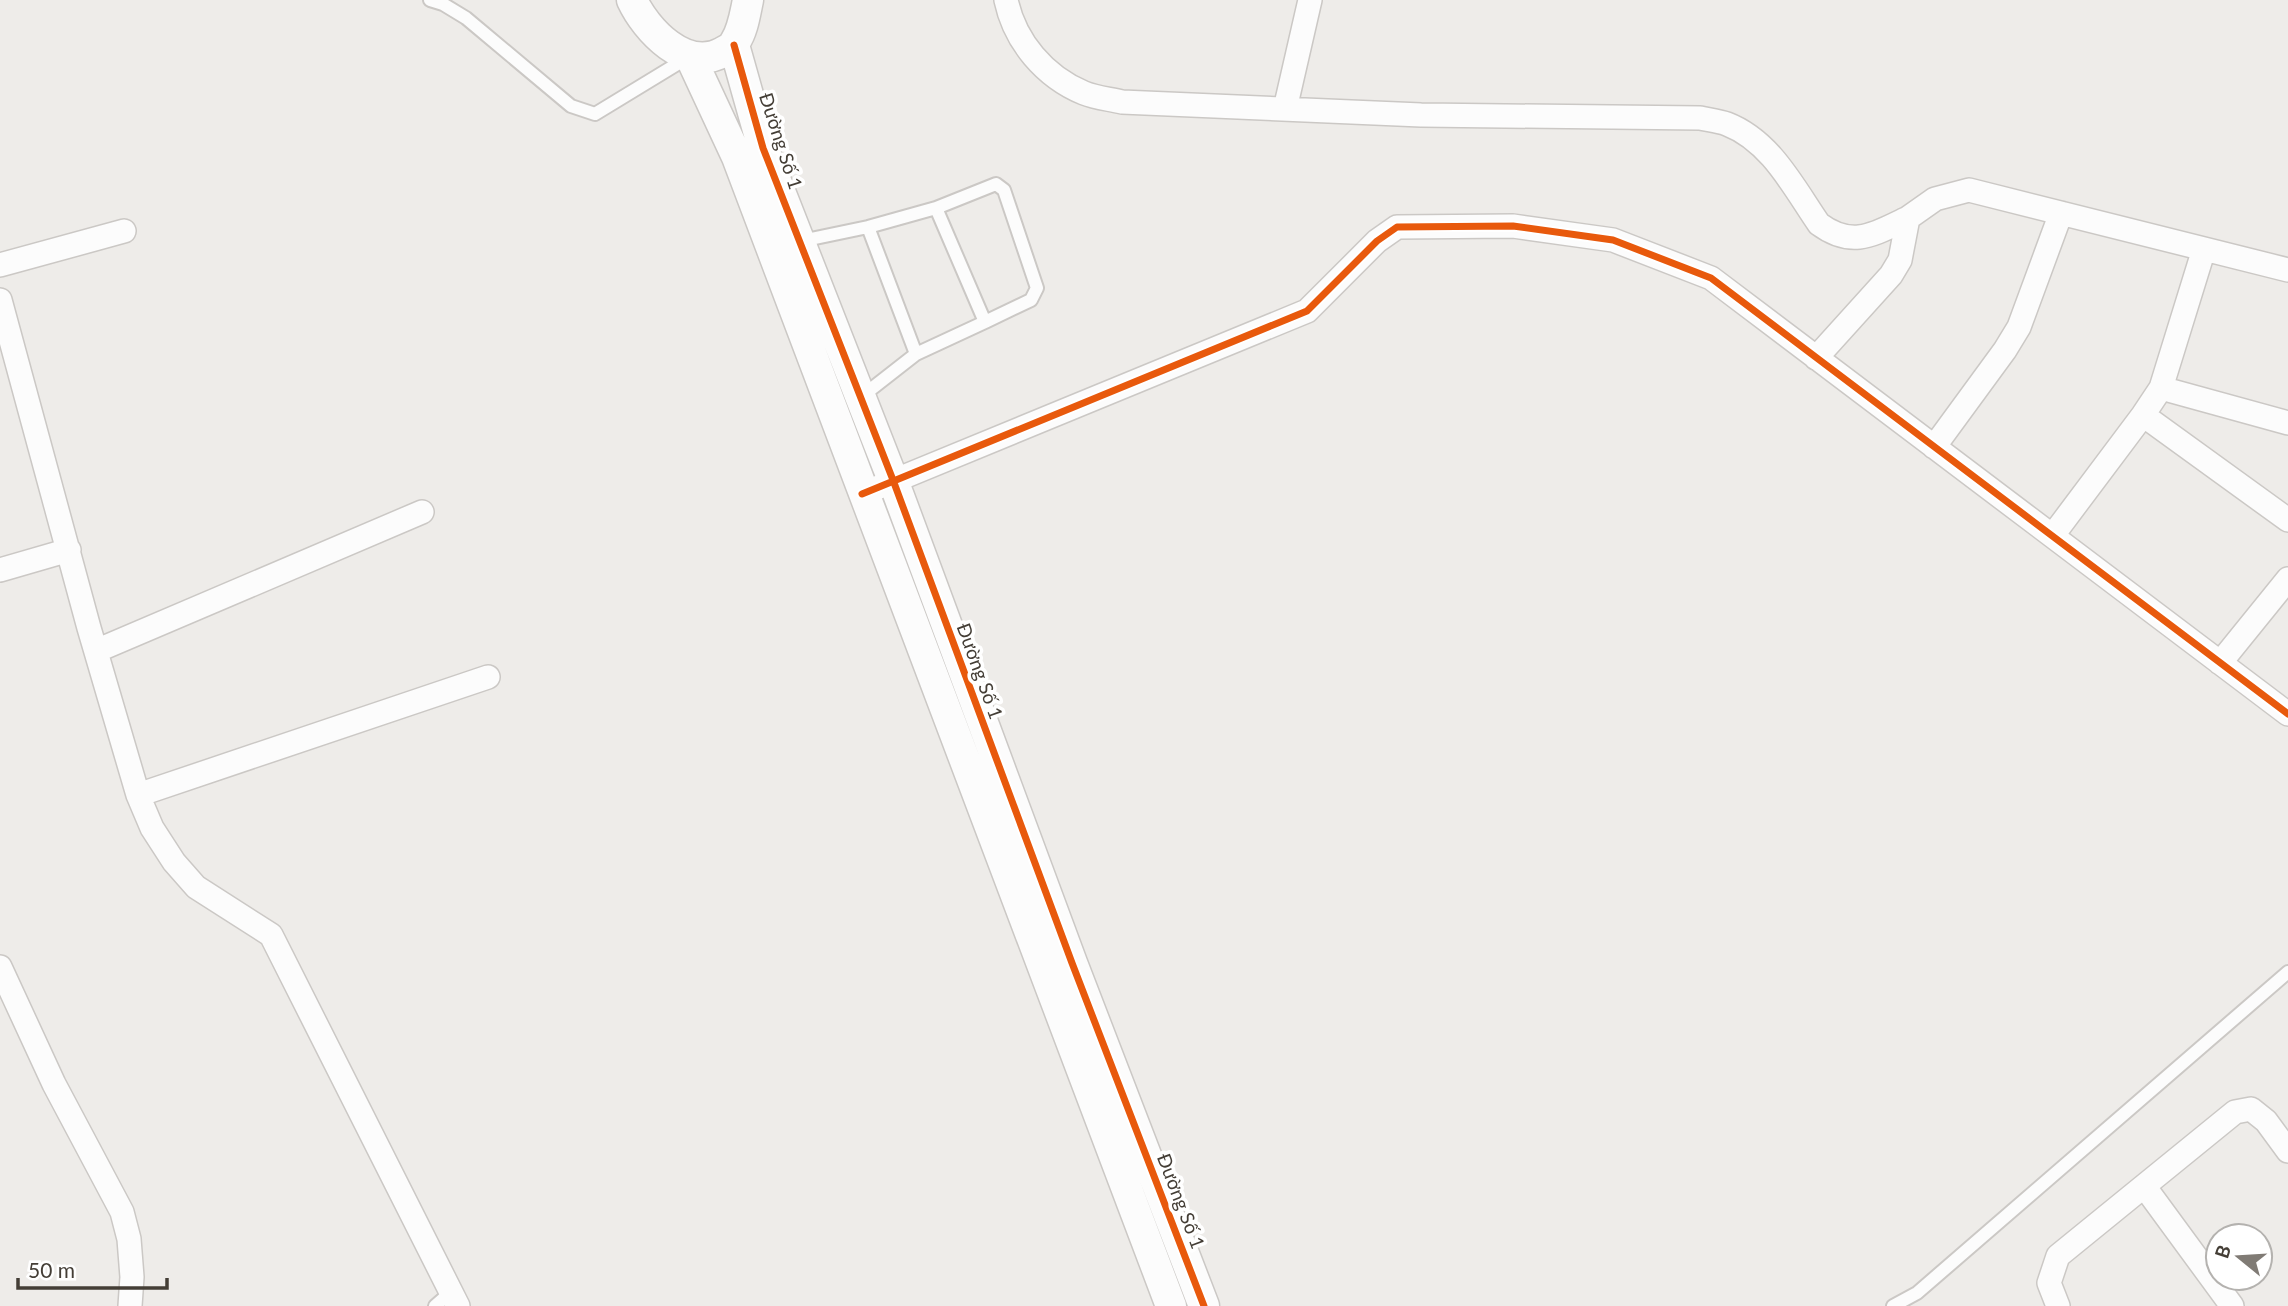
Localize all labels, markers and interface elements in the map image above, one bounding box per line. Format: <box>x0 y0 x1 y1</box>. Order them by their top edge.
street label: Đường Số 1 <box>755 90 808 192</box>
street label: Đường Số 1 <box>953 620 1008 722</box>
street label: Đường Số 1 <box>1153 1150 1210 1252</box>
north arrow <box>2204 1222 2274 1292</box>
text: B <box>2209 1242 2235 1261</box>
scale bar <box>18 1246 166 1290</box>
text: 50 m <box>28 1257 75 1282</box>

